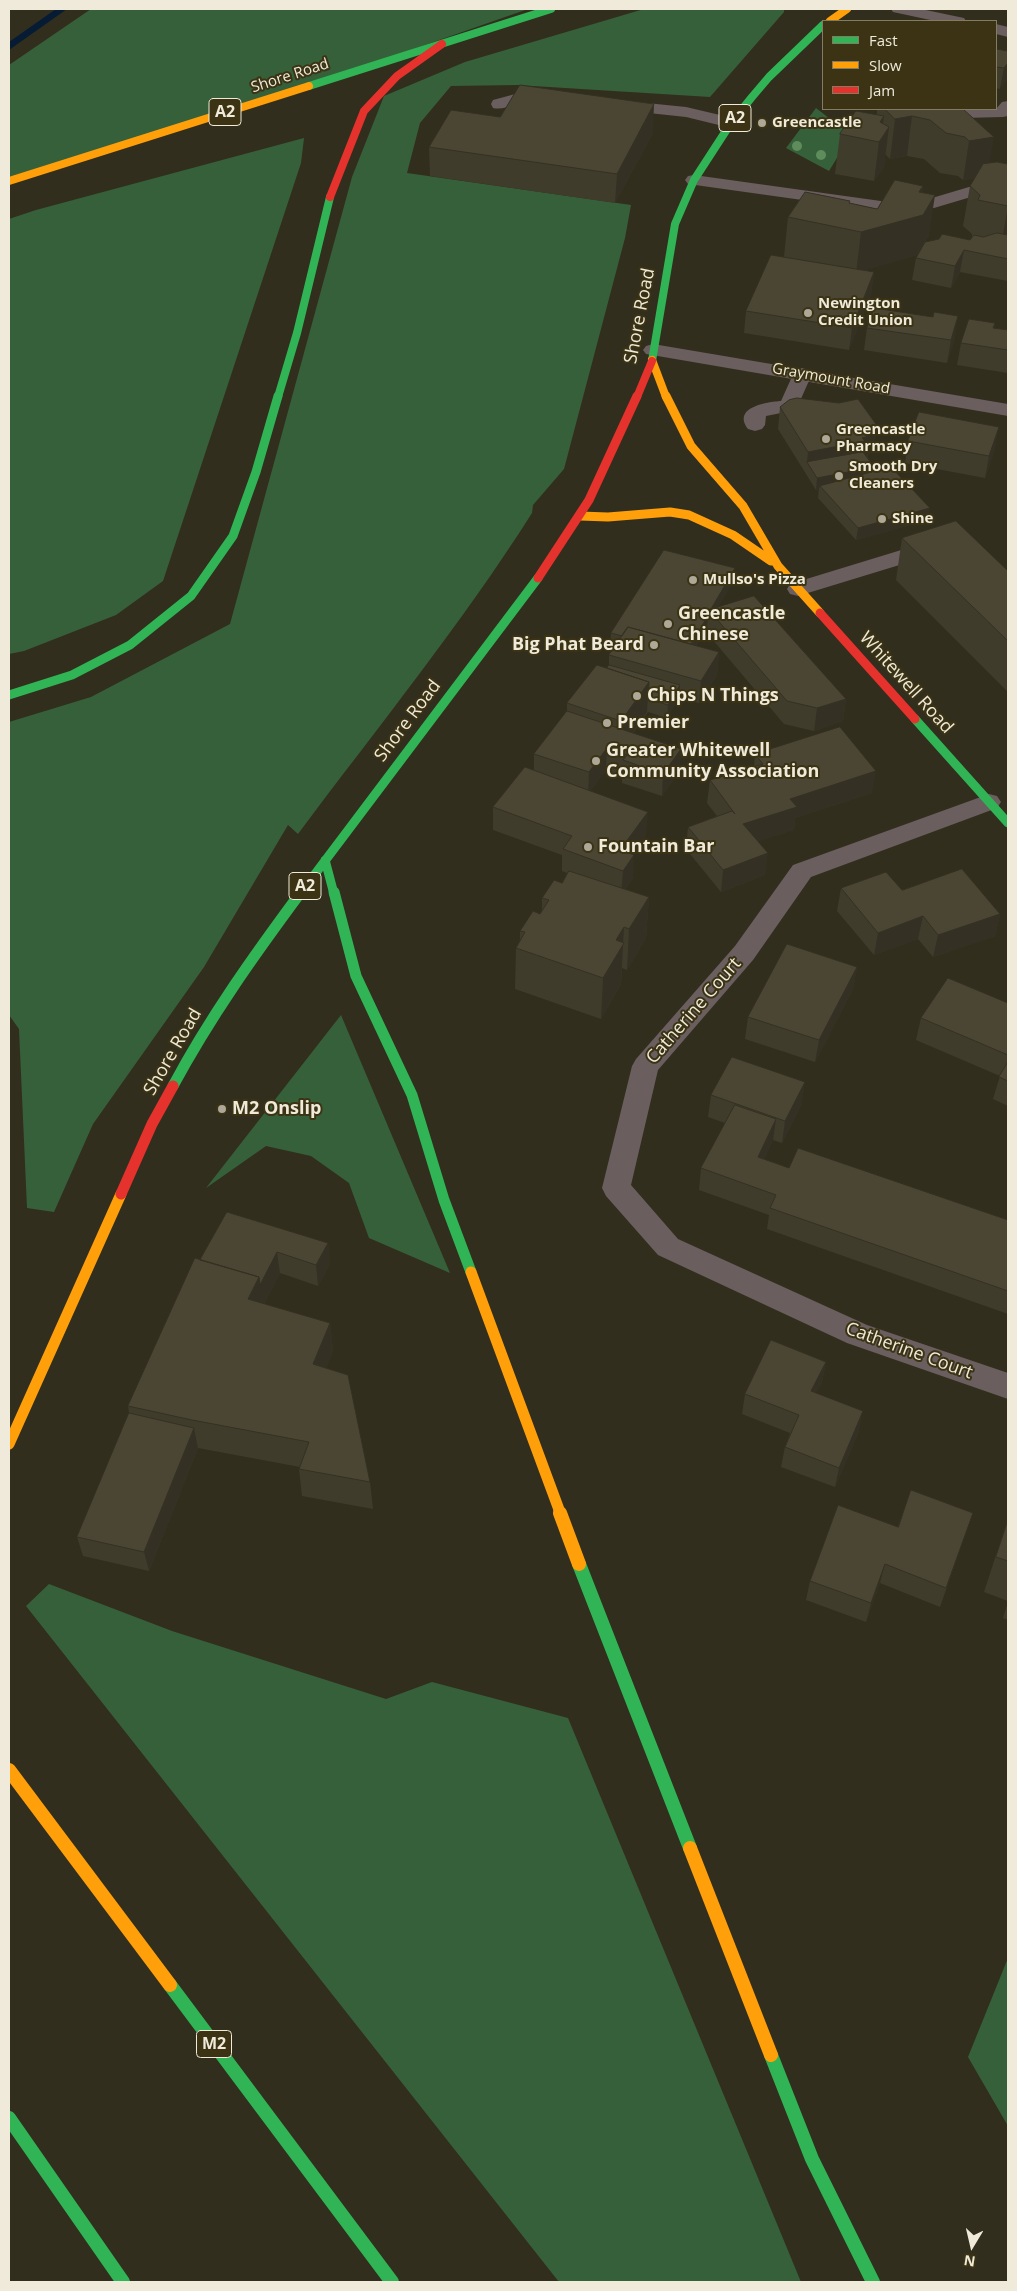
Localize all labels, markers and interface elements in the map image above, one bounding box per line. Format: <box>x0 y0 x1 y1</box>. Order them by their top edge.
legend <box>822 20 997 110</box>
text: Fast <box>869 30 898 50</box>
street label: Shore Road <box>249 55 331 97</box>
text: Slow <box>869 55 902 75</box>
text: Jam <box>869 80 895 100</box>
road number: A2 <box>209 98 241 125</box>
road number: A2 <box>719 105 751 132</box>
place label: Greencastle <box>772 114 861 132</box>
marker: Greencastle <box>756 117 768 129</box>
street label: Shore Road <box>620 266 660 366</box>
place label: Newington Credit Union <box>818 295 913 330</box>
marker: Newington Credit Union <box>802 307 814 319</box>
street label: Graymount Road <box>771 360 891 398</box>
place label: Greencastle Pharmacy <box>836 421 925 456</box>
marker: Greencastle Pharmacy <box>820 433 832 445</box>
place label: Smooth Dry Cleaners <box>849 458 937 493</box>
marker: Smooth Dry Cleaners <box>833 470 845 482</box>
place label: Shine <box>892 510 933 528</box>
marker: Shine <box>876 513 888 525</box>
place label: Mullso's Pizza <box>703 571 806 589</box>
marker: Mullso's Pizza <box>687 574 699 586</box>
place label: Greencastle Chinese <box>678 603 785 646</box>
marker: Greencastle Chinese <box>662 618 674 630</box>
street label: Whitewell Road <box>855 628 957 738</box>
place label: Big Phat Beard <box>512 634 644 656</box>
marker: Big Phat Beard <box>648 639 660 651</box>
street label: Shore Road <box>370 676 446 766</box>
place label: Chips N Things <box>647 685 779 707</box>
marker: Chips N Things <box>631 690 643 702</box>
place label: Premier <box>617 712 689 734</box>
marker: Premier <box>601 717 613 729</box>
place label: Greater Whitewell Community Association <box>606 740 819 782</box>
marker: Greater Whitewell Community Association <box>590 755 602 767</box>
place label: Fountain Bar <box>598 836 715 858</box>
marker: Fountain Bar <box>582 841 594 853</box>
road number: A2 <box>289 872 321 899</box>
street label: Catherine Court <box>642 953 746 1069</box>
street label: Shore Road <box>139 1005 207 1099</box>
place label: M2 Onslip <box>232 1098 321 1120</box>
marker: M2 Onslip <box>216 1103 228 1115</box>
street label: Catherine Court <box>843 1318 975 1384</box>
road number: M2 <box>196 2030 232 2058</box>
north arrow <box>947 2221 997 2271</box>
text: N <box>962 2251 977 2272</box>

